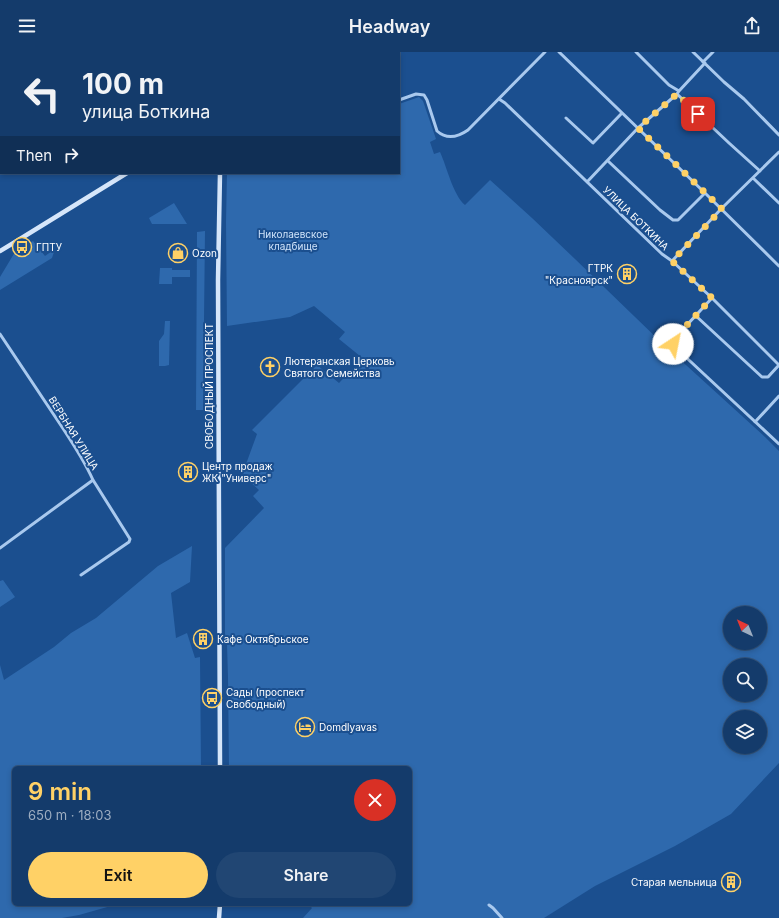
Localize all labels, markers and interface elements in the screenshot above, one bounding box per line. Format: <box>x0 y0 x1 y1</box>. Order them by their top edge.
icon: menu <box>16 15 38 37</box>
icon: share <box>741 15 763 37</box>
text: Headway <box>349 16 430 37</box>
text: 100 m <box>82 67 164 101</box>
icon: left <box>16 68 68 120</box>
pin <box>681 97 715 131</box>
text: улица Боткина <box>82 101 210 122</box>
icon: arrive <box>687 103 709 125</box>
icon: right <box>60 144 82 166</box>
text: Then <box>16 146 52 165</box>
street label: УЛИЦА БОТКИНА <box>601 183 672 253</box>
park label: Николаевское кладбище <box>258 228 328 252</box>
bus stop icon: ГПТУ <box>11 236 33 258</box>
place label: ГПТУ <box>36 241 63 253</box>
shop icon: Ozon <box>167 242 189 264</box>
place label: Ozon <box>192 247 217 259</box>
place label: ГТРК "Красноярск" <box>545 262 613 286</box>
building icon: ГТРК "Красноярск" <box>616 263 638 285</box>
street label: СВОБОДНЫЙ ПРОСПЕКТ <box>202 323 215 449</box>
position arrow <box>652 323 694 365</box>
place label: Лютеранская Церковь Святого Семейства <box>284 355 395 379</box>
church icon: Лютеранская Церковь Святого Семейства <box>259 356 281 378</box>
street label: ВЕРБНАЯ УЛИЦА <box>47 394 101 472</box>
place label: Центр продаж ЖК "Универс" <box>202 460 273 484</box>
building icon: Центр продаж ЖК "Универс" <box>177 461 199 483</box>
north arrow <box>723 606 767 650</box>
map controls <box>723 606 767 754</box>
building icon: Кафе Октябрьское <box>192 628 214 650</box>
place label: Кафе Октябрьское <box>217 633 309 645</box>
button: search <box>723 658 767 702</box>
place label: Сады (проспект Свободный) <box>226 686 305 710</box>
bus stop icon: Сады (проспект Свободный) <box>201 687 223 709</box>
button: layers <box>723 710 767 754</box>
hotel icon: Domdlyavas <box>294 716 316 738</box>
place label: Domdlyavas <box>319 721 377 733</box>
text: 9 min <box>28 777 92 806</box>
button: close <box>354 779 396 821</box>
text: 650 m · 18:03 <box>28 807 112 823</box>
button: Exit <box>28 852 208 898</box>
button: Share <box>216 852 396 898</box>
building icon: Старая мельница <box>720 871 742 893</box>
place label: Старая мельница <box>631 876 717 888</box>

